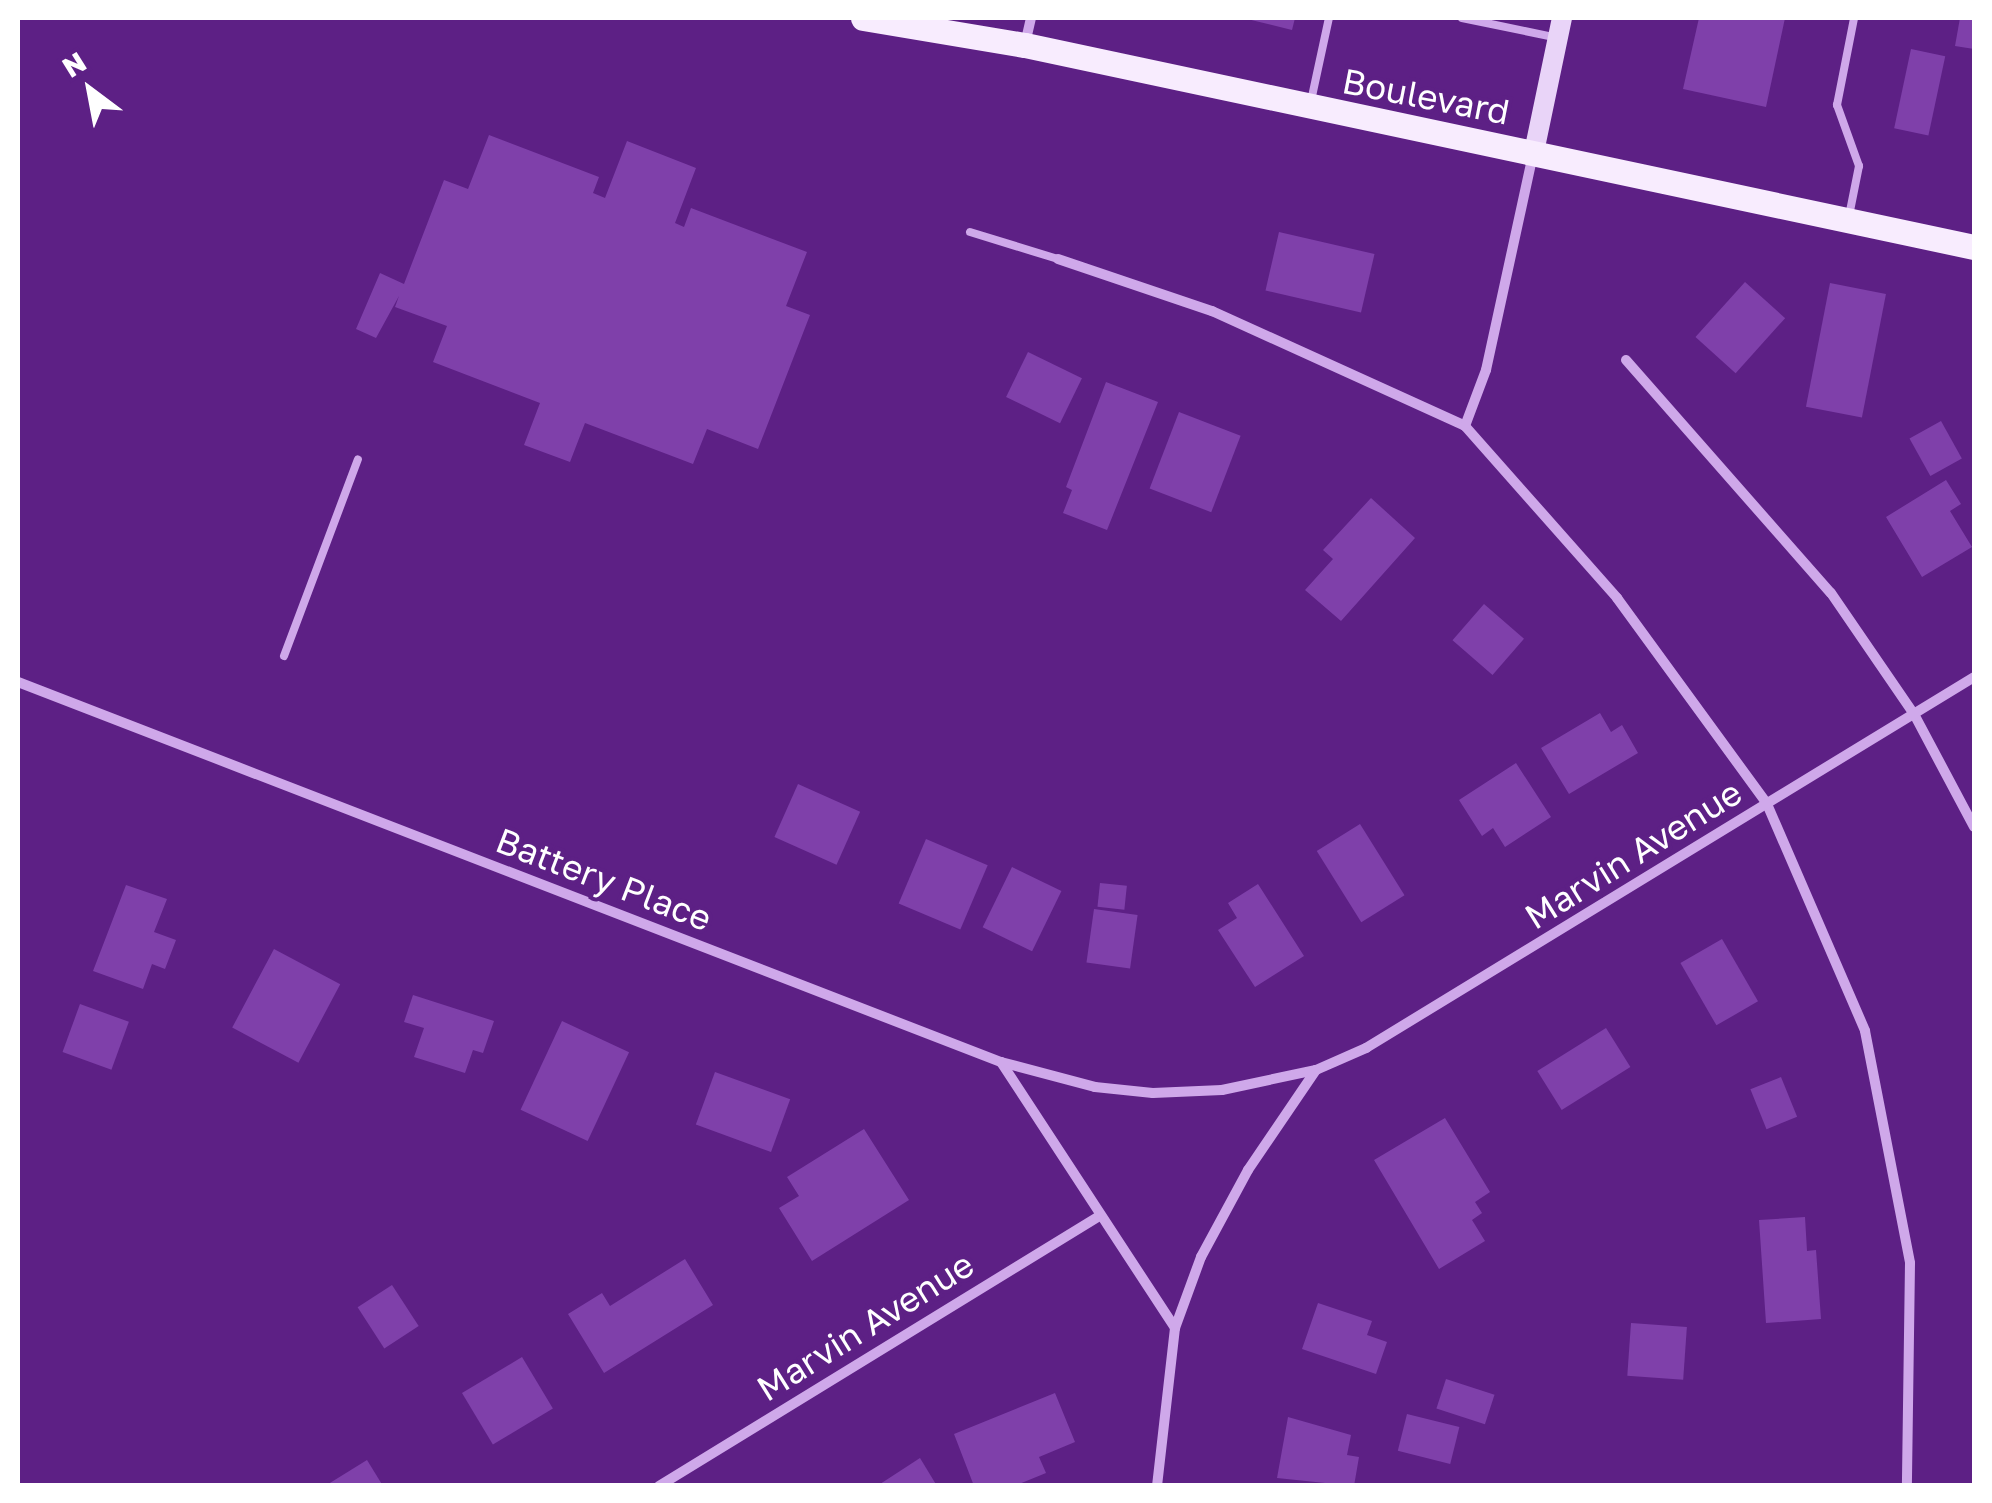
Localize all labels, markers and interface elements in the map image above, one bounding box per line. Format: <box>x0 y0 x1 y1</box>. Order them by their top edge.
north arrow <box>40 40 140 140</box>
text: N <box>56 45 92 84</box>
street label: Boulevard <box>1339 59 1513 133</box>
street label: Marvin Avenue <box>1517 771 1749 937</box>
street label: Battery Place <box>490 819 718 939</box>
street label: Marvin Avenue <box>749 1243 981 1409</box>

